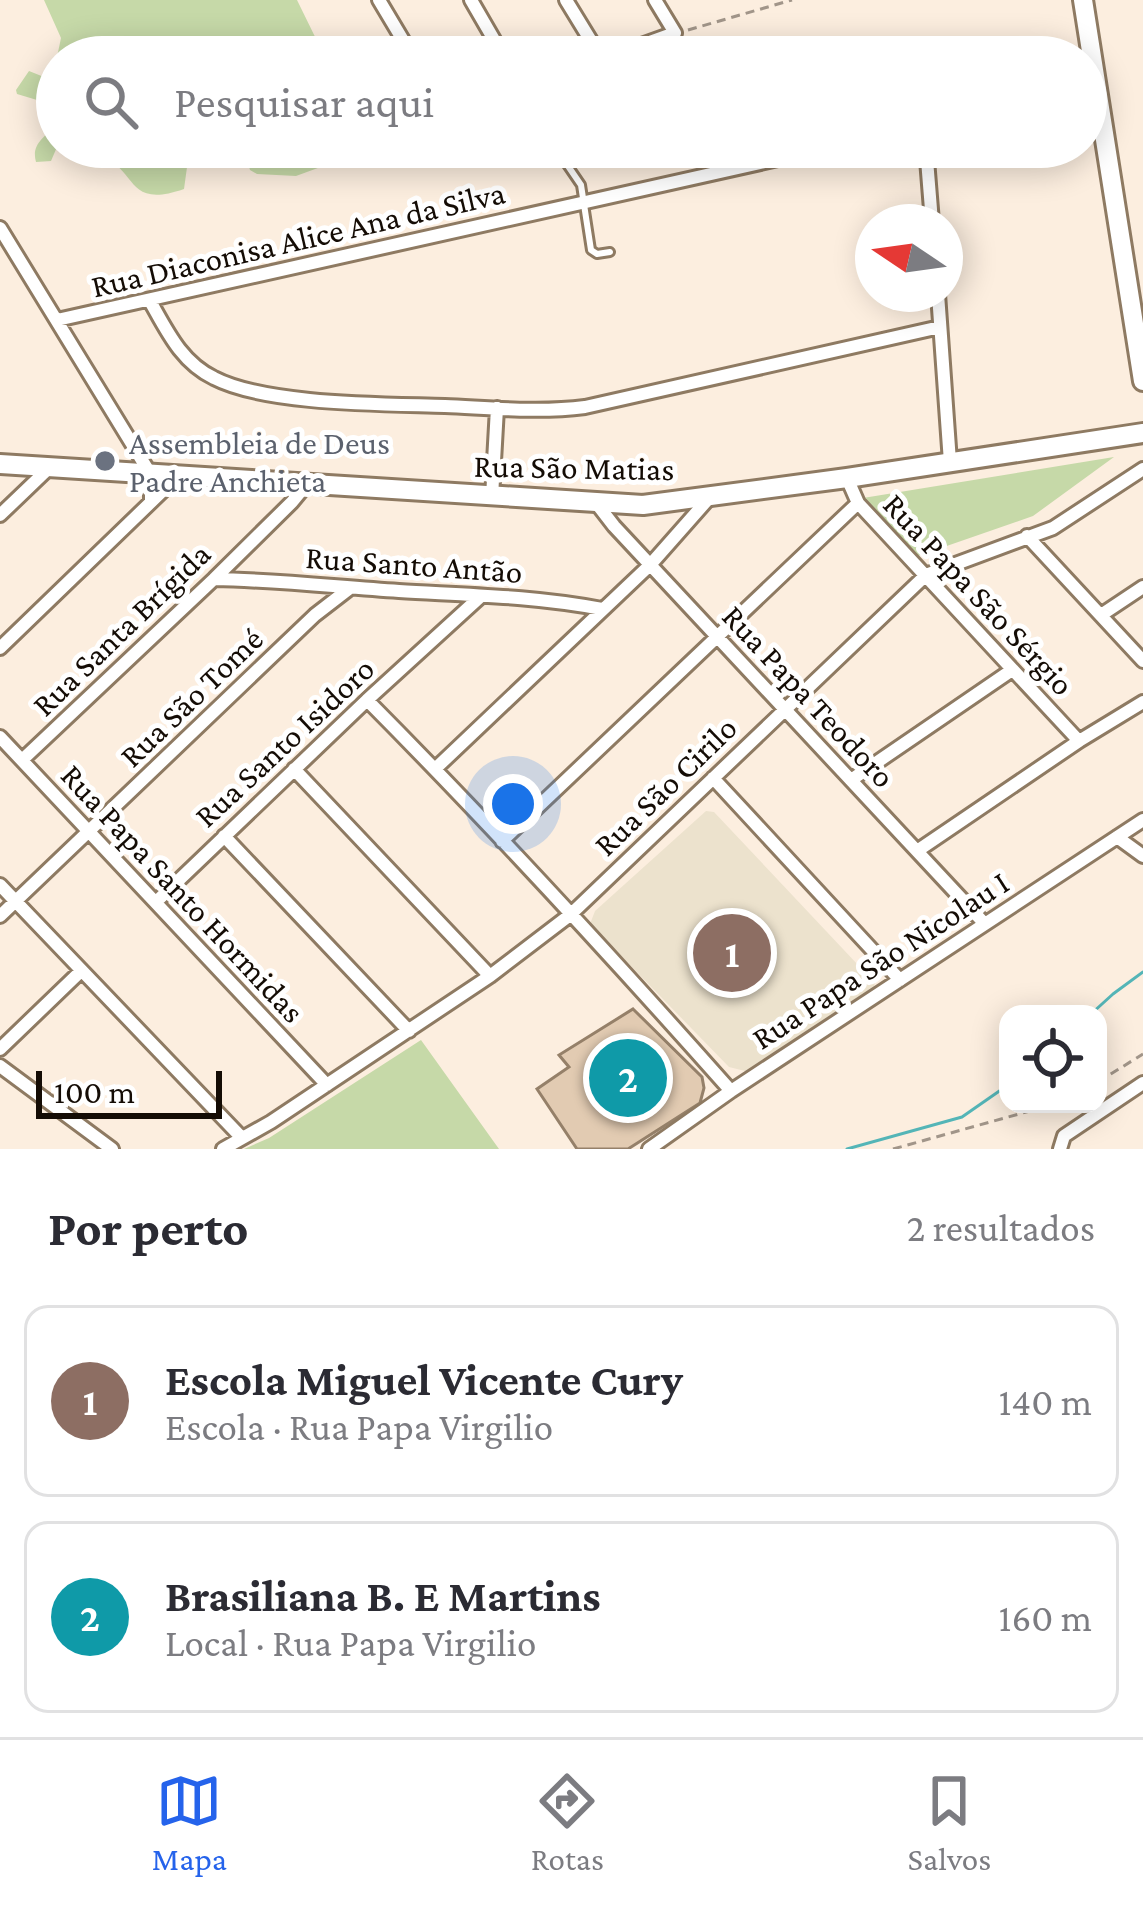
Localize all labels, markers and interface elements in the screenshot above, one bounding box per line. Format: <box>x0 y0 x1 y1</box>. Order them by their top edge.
search box <box>36 36 1107 168</box>
icon: search <box>78 69 144 135</box>
text: Pesquisar aqui <box>174 77 434 127</box>
street label: Rua Diaconisa Alice Ana da Silva <box>88 173 508 305</box>
north arrow <box>855 204 963 312</box>
place label: Assembleia de Deus Padre Anchieta <box>129 424 390 499</box>
street label: Rua São Matias <box>473 447 675 487</box>
marker: Assembleia de Deus Padre Anchieta <box>92 448 118 474</box>
street label: Rua Papa São Sérgio <box>876 485 1082 703</box>
street label: Rua Santa Brígida <box>24 535 218 723</box>
street label: Rua Santo Antão <box>304 538 524 590</box>
street label: Rua Papa Teodoro <box>715 597 903 795</box>
street label: Rua São Tomé <box>112 620 270 774</box>
street label: Rua Santo Isidoro <box>187 650 381 834</box>
street label: Rua São Cirilo <box>586 709 744 863</box>
street label: Rua Papa Santo Hormidas <box>54 756 312 1030</box>
your location <box>483 774 543 834</box>
street label: Rua Papa São Nicolau I <box>745 863 1015 1057</box>
pin: 1 <box>693 908 771 998</box>
map controls <box>999 1005 1107 1113</box>
button: locate <box>999 1005 1107 1113</box>
pin: 2 <box>589 1033 667 1123</box>
scale bar <box>36 1065 222 1118</box>
text: 100 m <box>54 1073 135 1110</box>
text: Por perto <box>48 1199 249 1256</box>
text: 2 resultados <box>907 1206 1095 1249</box>
text: Escola Miguel Vicente Cury <box>165 1355 683 1405</box>
text: 1 <box>83 1380 97 1423</box>
text: 140 m <box>998 1380 1092 1423</box>
text: Escola · Rua Papa Virgilio <box>165 1405 553 1448</box>
text: Brasiliana B. E Martins <box>165 1571 601 1621</box>
text: 2 <box>80 1596 100 1639</box>
text: 160 m <box>999 1596 1092 1639</box>
text: Local · Rua Papa Virgilio <box>165 1621 536 1664</box>
tab: Mapa <box>152 1768 227 1877</box>
tab: Rotas <box>531 1768 604 1877</box>
tab: Salvos <box>908 1768 991 1877</box>

